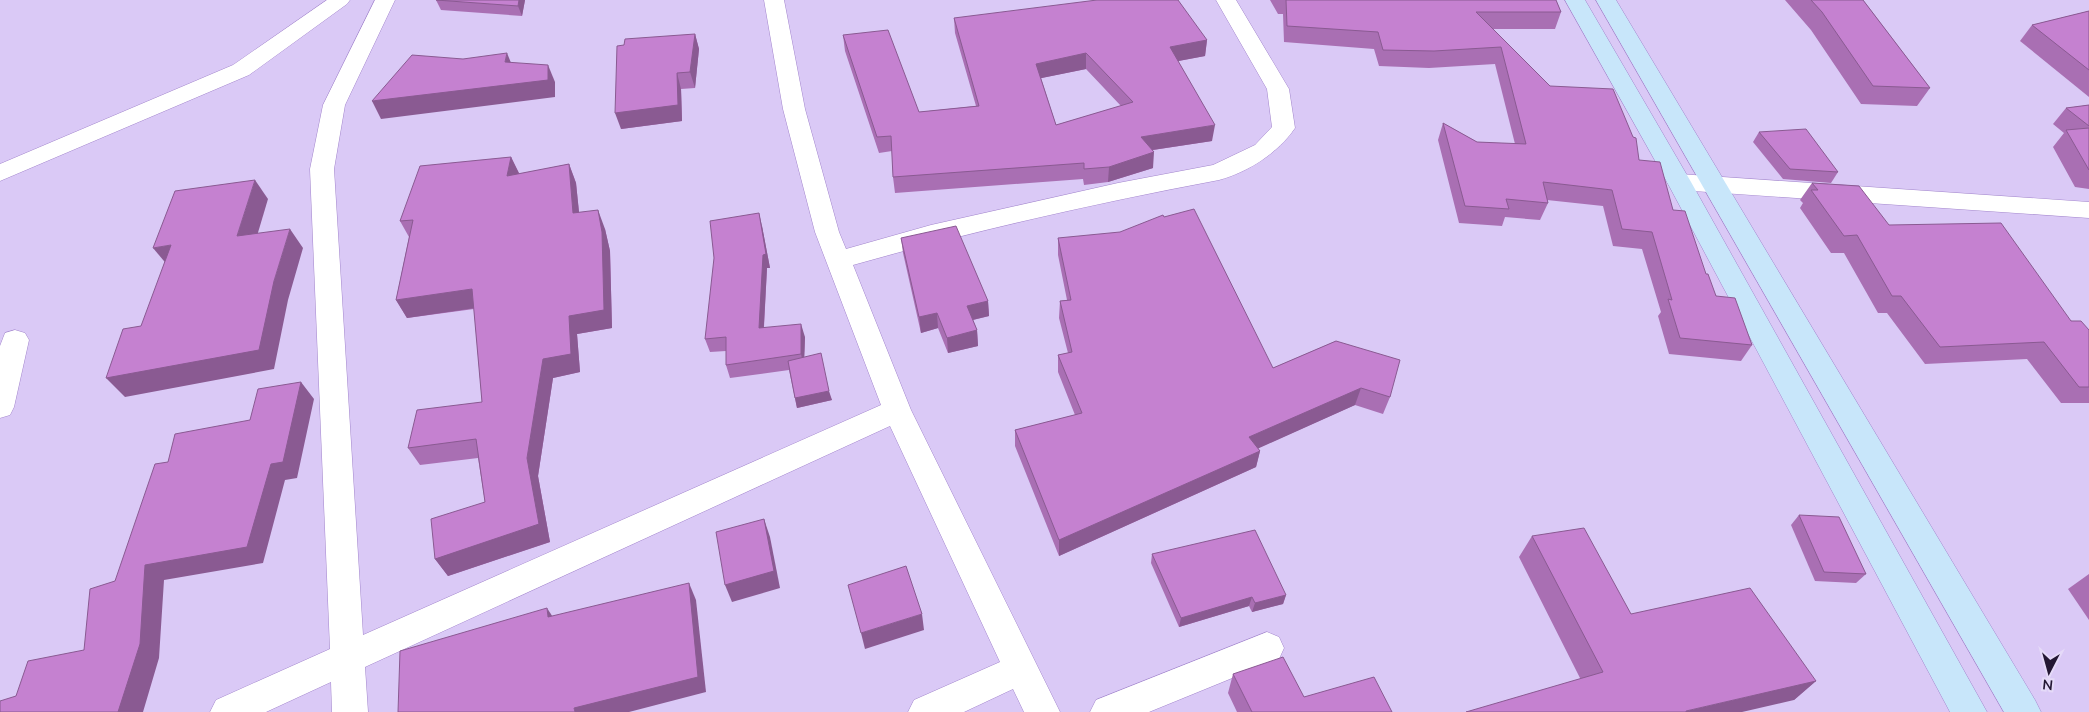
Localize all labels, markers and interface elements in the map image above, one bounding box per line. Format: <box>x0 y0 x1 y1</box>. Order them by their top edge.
north arrow <box>2024 647 2074 697</box>
text: N <box>2041 675 2054 694</box>

